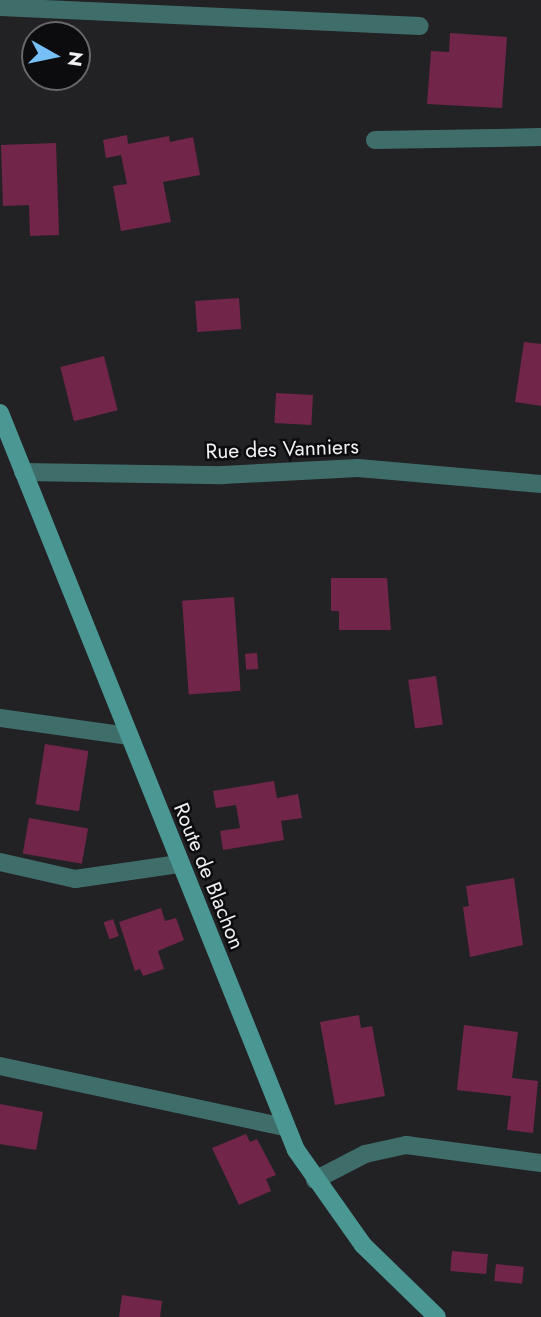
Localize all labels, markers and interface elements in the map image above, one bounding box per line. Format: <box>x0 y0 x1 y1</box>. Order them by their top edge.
north arrow <box>21 21 91 91</box>
text: N <box>61 49 90 69</box>
street label: Rue des Vanniers <box>205 434 359 464</box>
street label: Route de Blachon <box>168 799 250 953</box>

